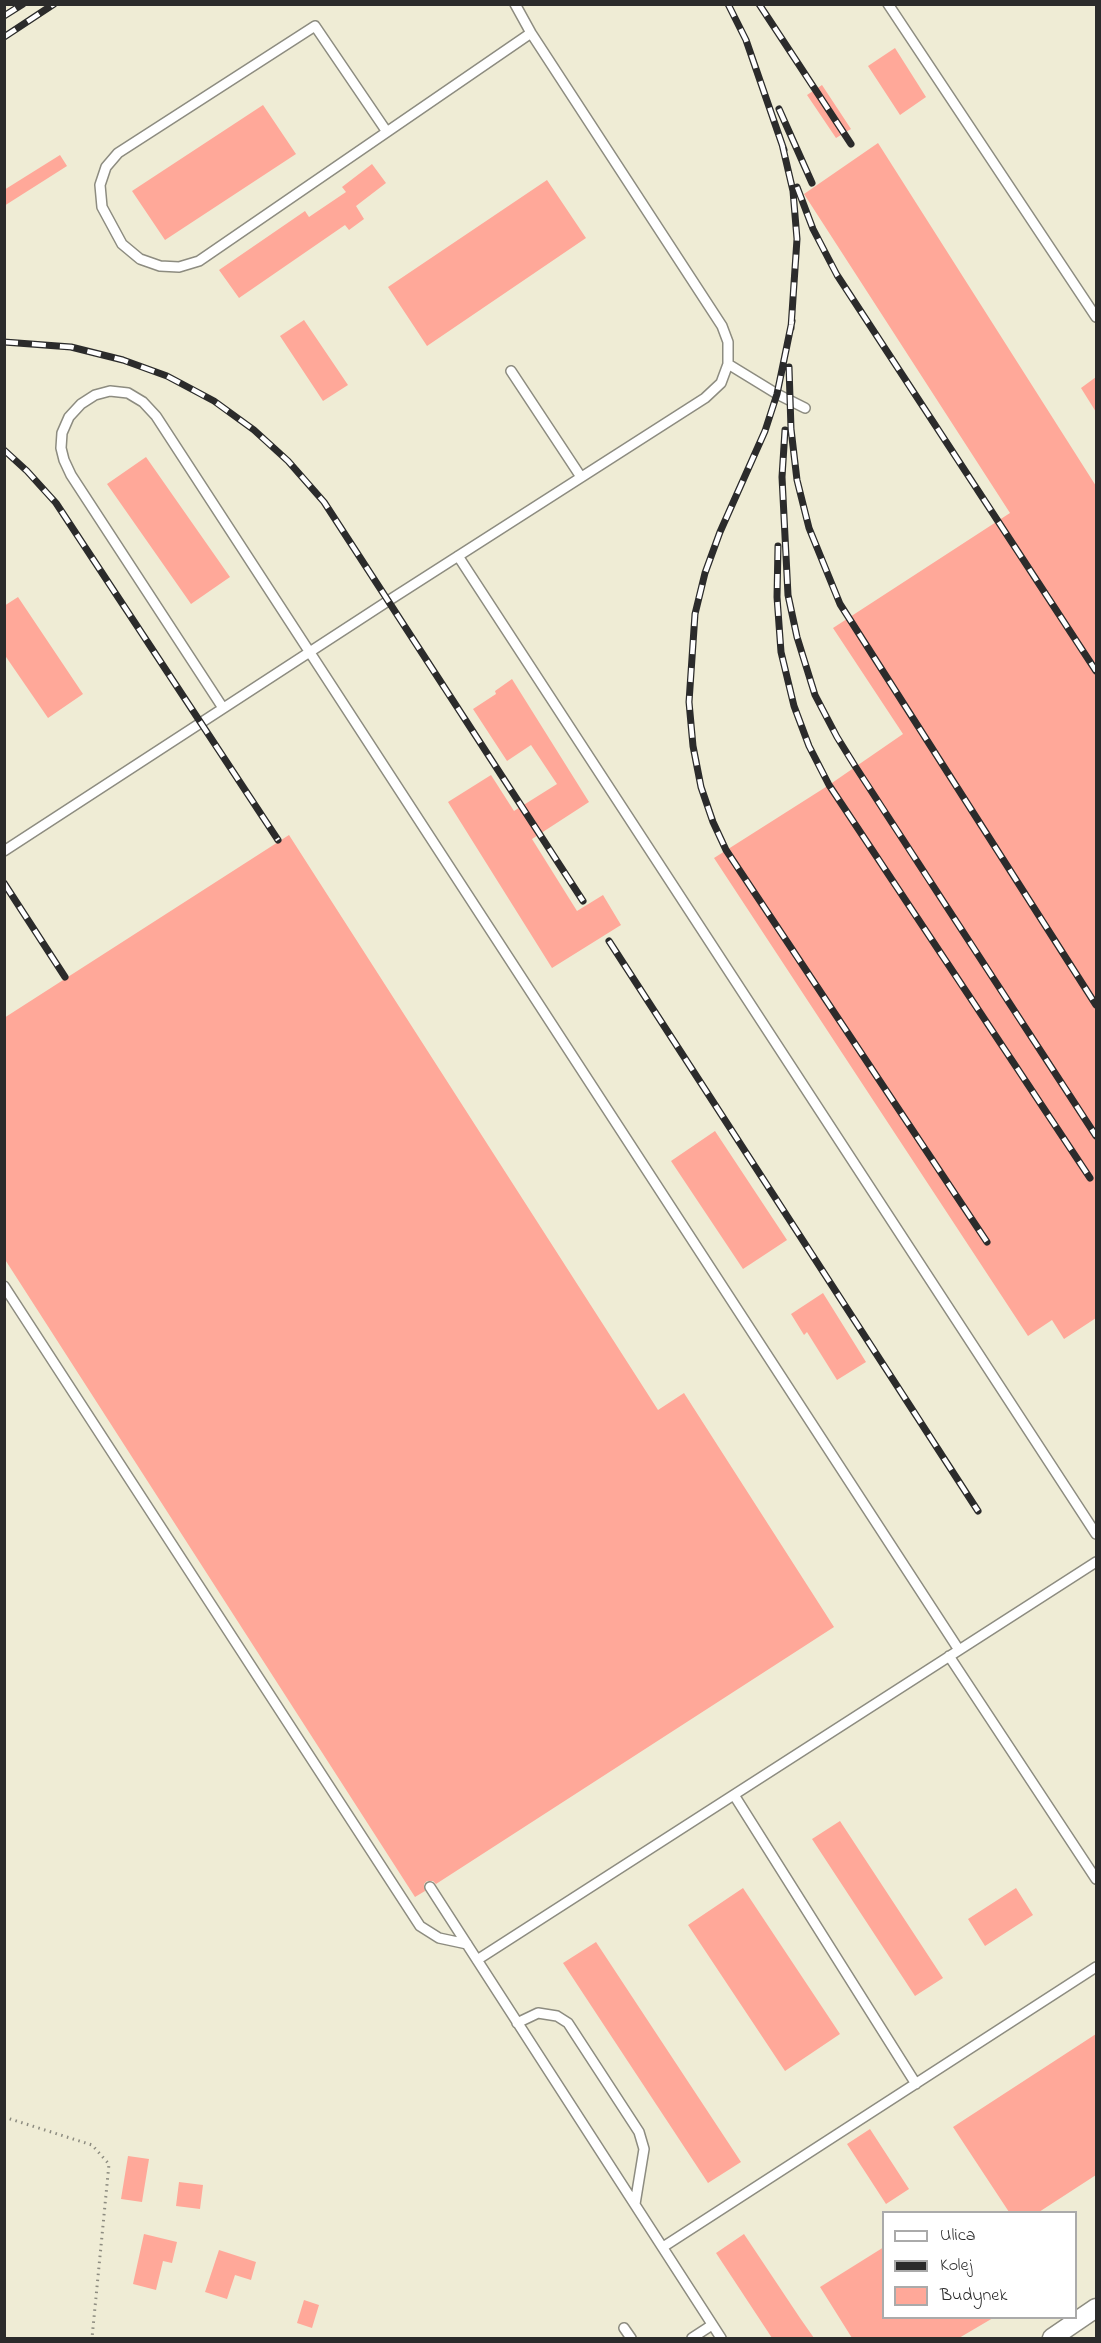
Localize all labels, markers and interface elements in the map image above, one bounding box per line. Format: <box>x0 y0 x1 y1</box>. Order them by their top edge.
legend <box>882 2211 1077 2319</box>
text: Ulica <box>940 2223 975 2249</box>
text: Kolej <box>940 2253 972 2279</box>
text: Budynek <box>940 2283 1007 2309</box>

